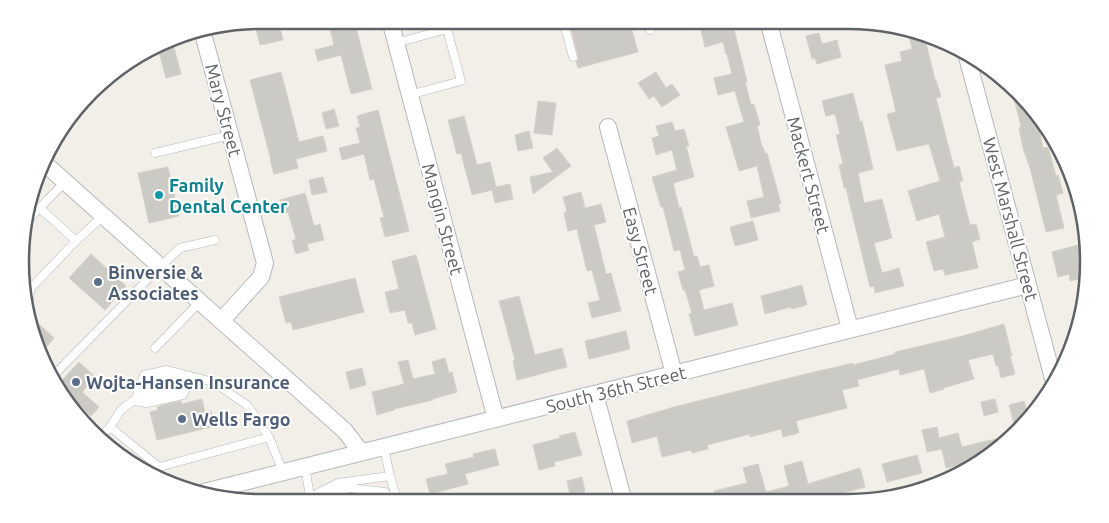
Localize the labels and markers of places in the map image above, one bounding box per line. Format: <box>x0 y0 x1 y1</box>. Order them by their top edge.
place label: Family Dental Center <box>169 175 288 216</box>
marker: Family Dental Center <box>153 189 165 201</box>
place label: Binversie & Associates <box>108 262 204 303</box>
marker: Binversie & Associates <box>92 276 104 288</box>
place label: Wojta-Hansen Insurance <box>86 372 290 392</box>
marker: Wojta-Hansen Insurance <box>70 376 82 388</box>
place label: Wells Fargo <box>192 409 291 429</box>
marker: Wells Fargo <box>176 413 188 425</box>

